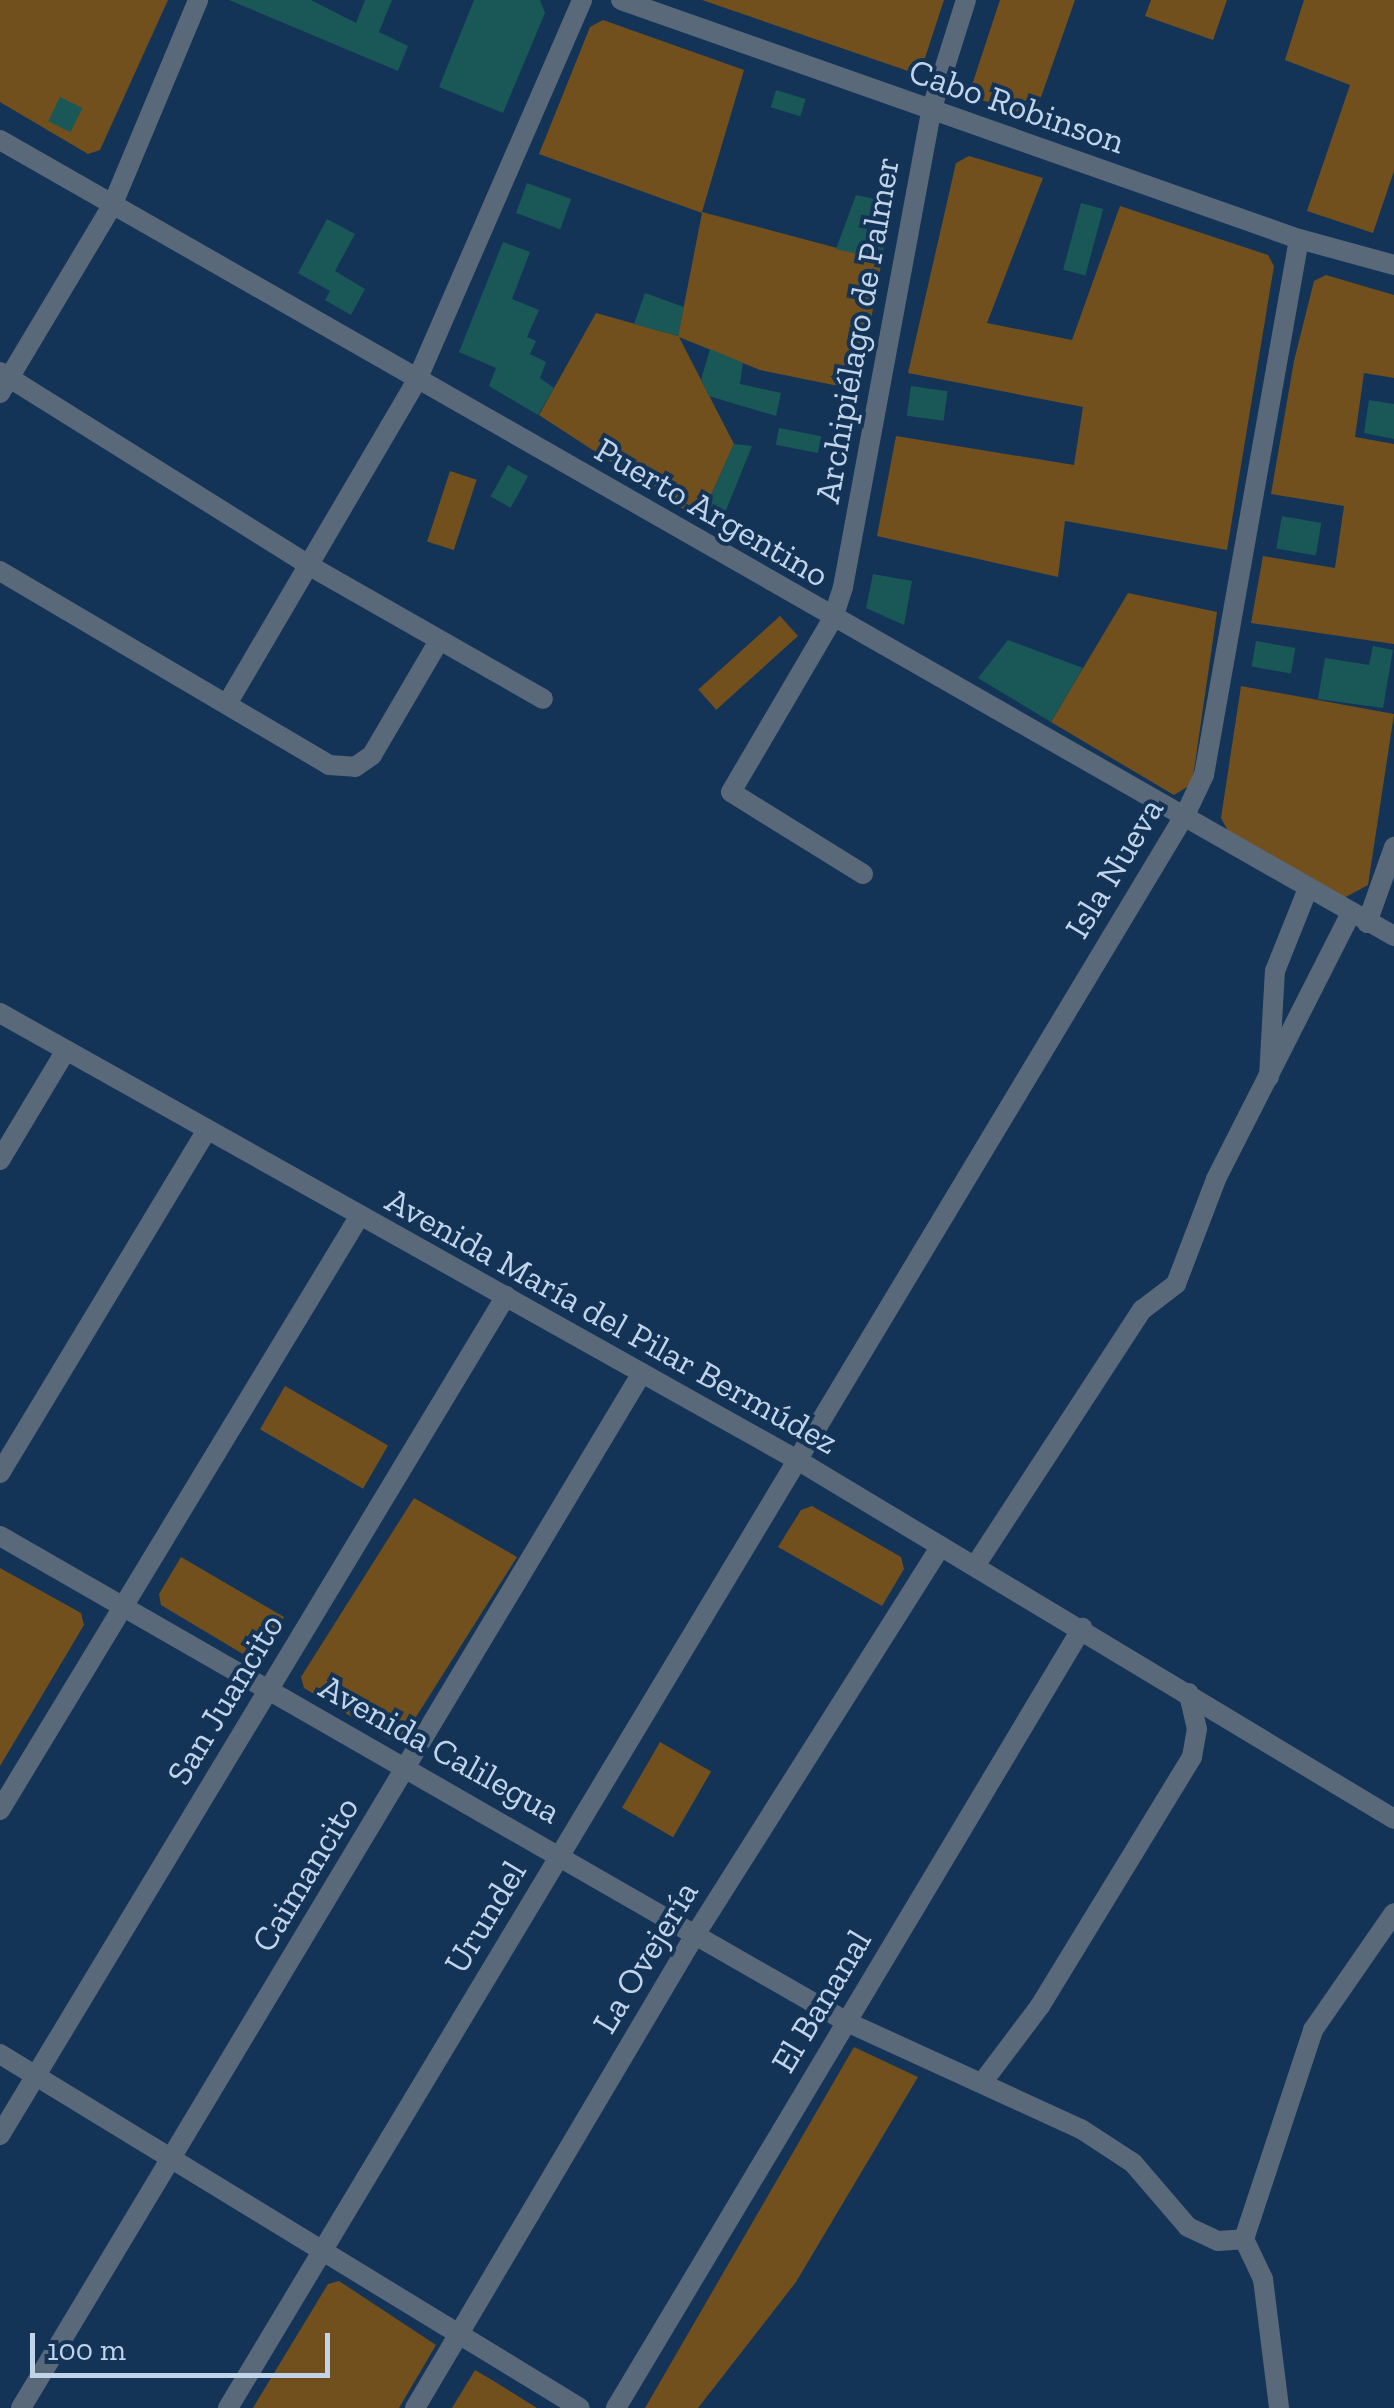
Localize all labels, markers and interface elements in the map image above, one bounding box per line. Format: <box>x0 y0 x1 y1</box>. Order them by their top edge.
street label: Cabo Robinson <box>904 49 1130 163</box>
street label: Archipiélago de Palmer <box>806 154 908 506</box>
street label: Puerto Argentino <box>587 428 837 596</box>
street label: Isla Nueva <box>1056 790 1172 946</box>
street label: Avenida María del Pilar Bermúdez <box>378 1179 846 1463</box>
street label: San Juancito <box>157 1606 293 1792</box>
street label: Avenida Calilegua <box>312 1665 568 1833</box>
street label: Caimancito <box>242 1789 368 1959</box>
street label: Urundel <box>435 1853 535 1981</box>
street label: La Ovejería <box>583 1873 707 2041</box>
street label: El Bananal <box>762 1922 880 2080</box>
scale bar <box>35 2313 335 2375</box>
text: 100 m <box>47 2332 126 2368</box>

